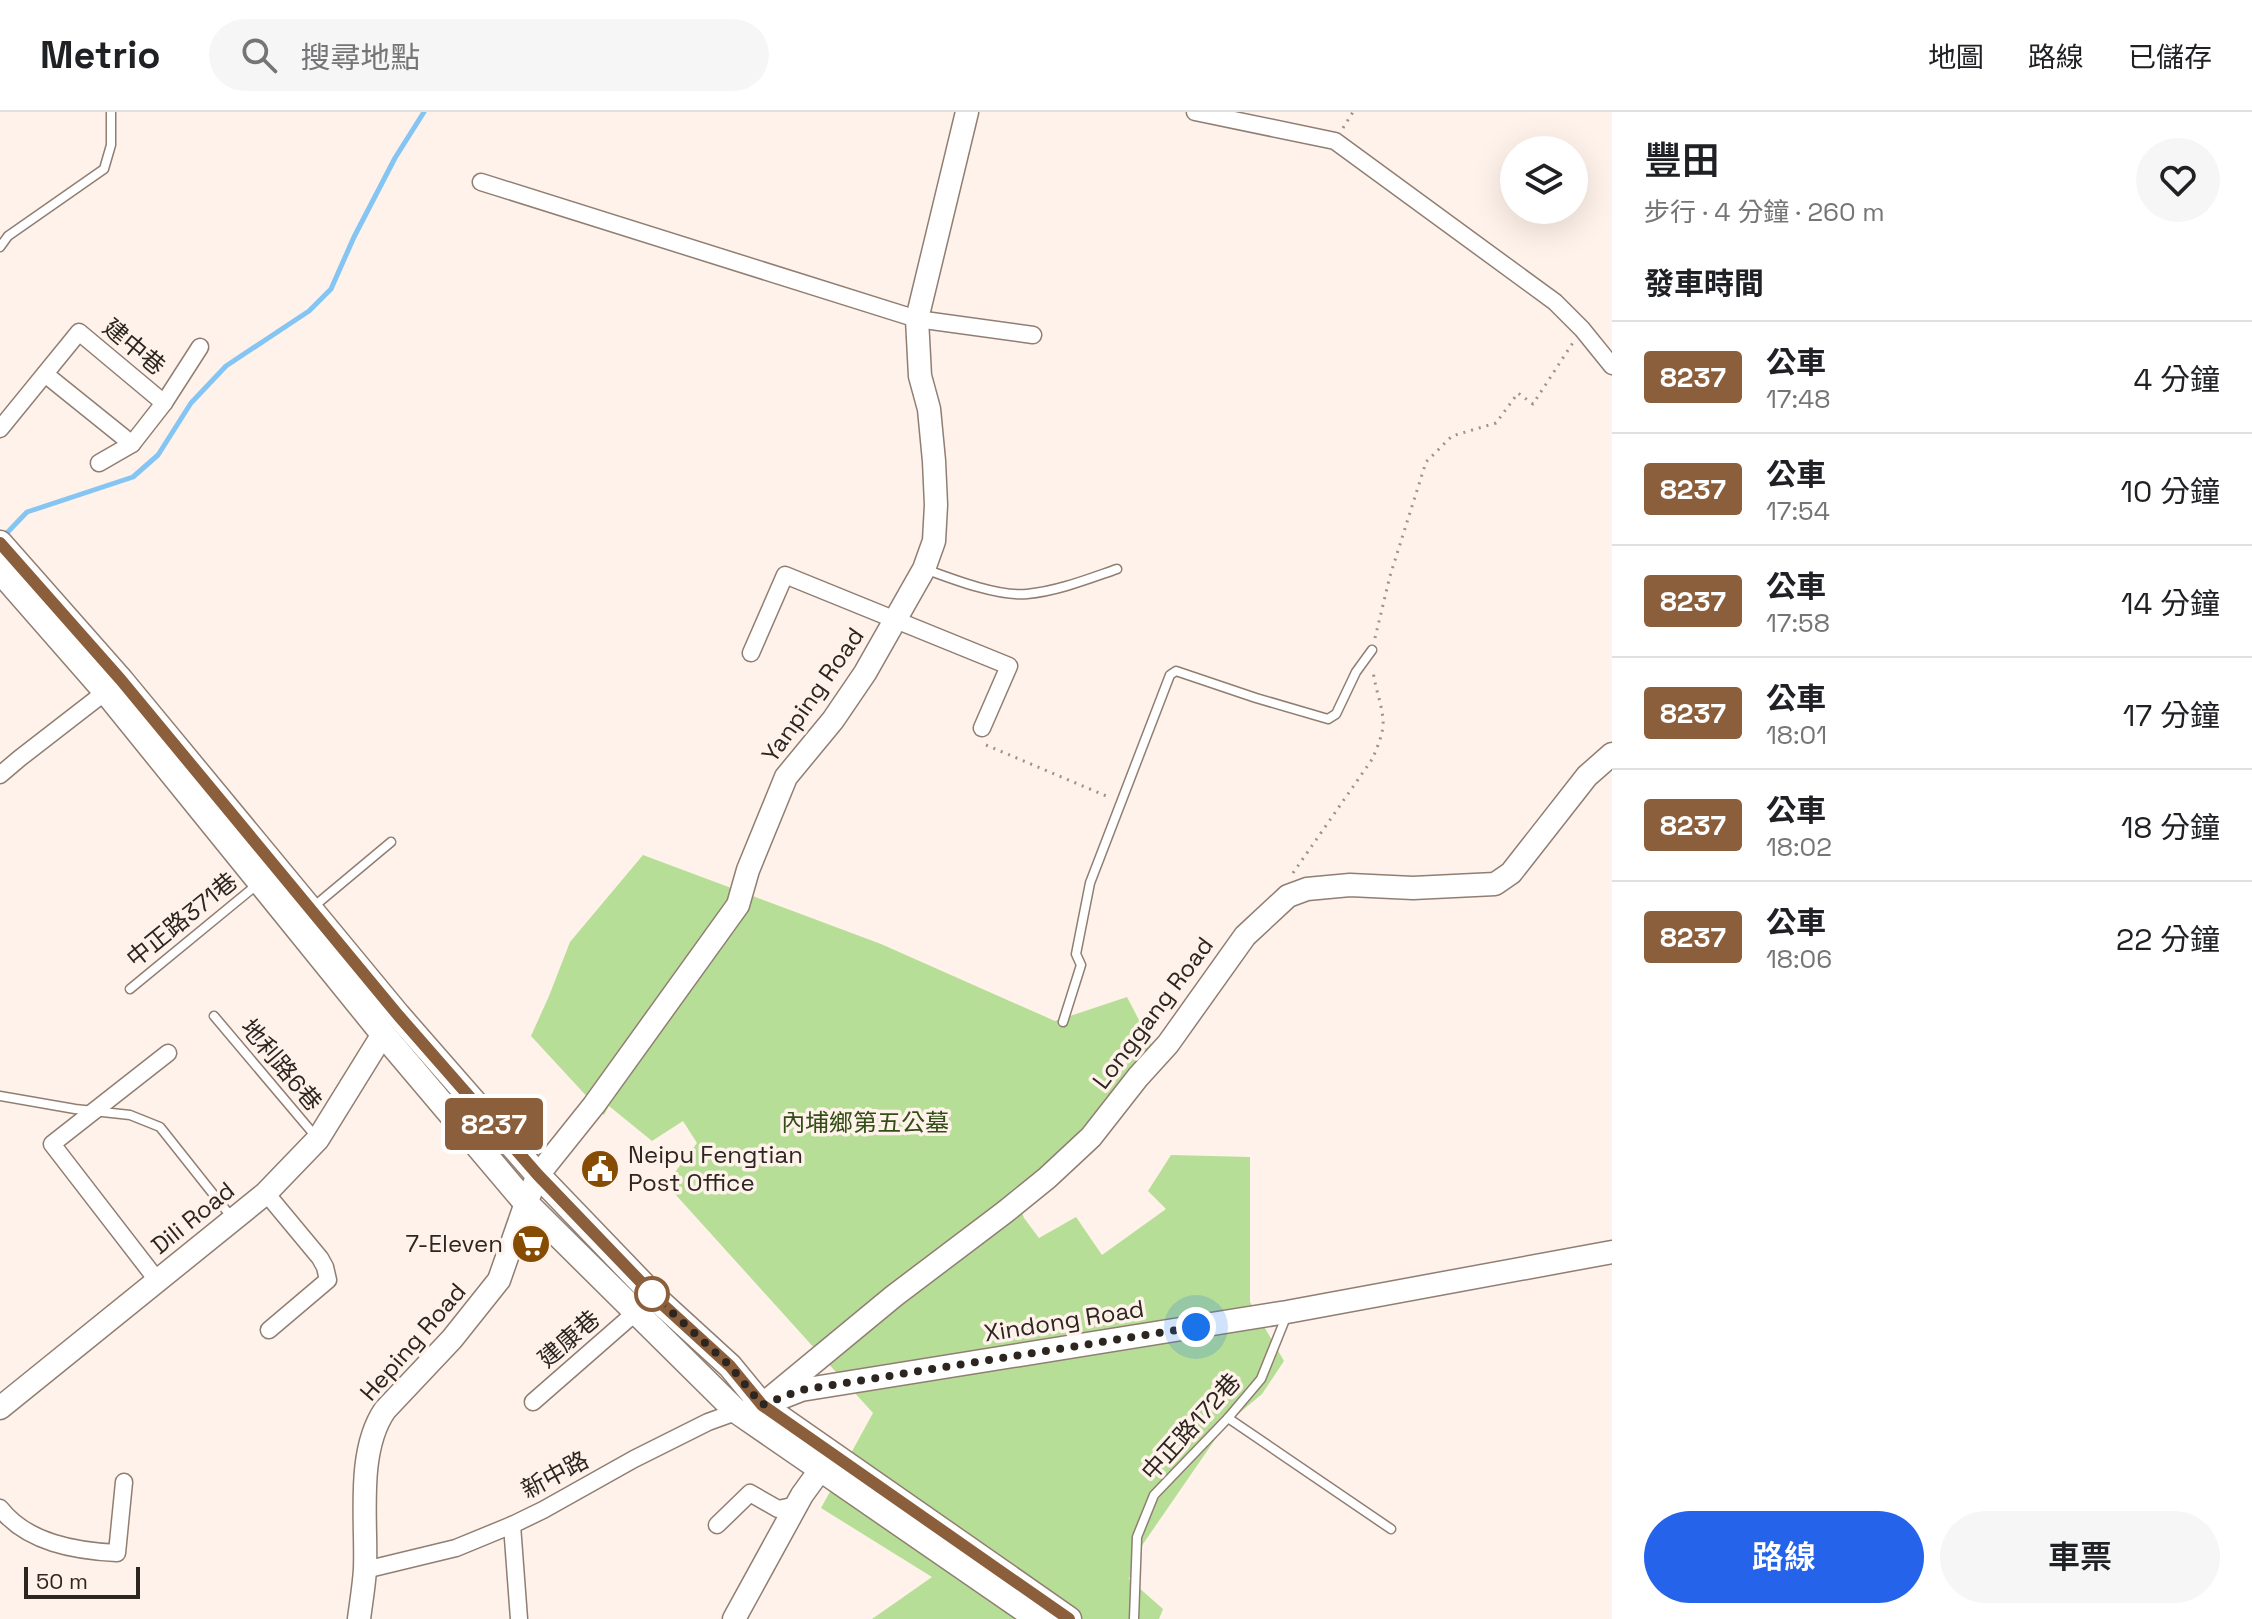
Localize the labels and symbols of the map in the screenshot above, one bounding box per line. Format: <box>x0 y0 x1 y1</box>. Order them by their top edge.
street label: 建中巷 <box>97 312 172 382</box>
street label: Yanping Road <box>755 621 871 768</box>
street label: 中正路371巷 <box>120 865 243 974</box>
street label: Longgang Road <box>1085 931 1220 1095</box>
street label: 地利路6巷 <box>234 1012 329 1117</box>
line badge: 8237 <box>438 1098 550 1150</box>
park label: 內埔鄉第五公墓 <box>781 1107 949 1138</box>
place label: Neipu Fengtian Post Office <box>628 1139 803 1198</box>
public building icon: Neipu Fengtian Post Office <box>579 1148 621 1190</box>
street label: Dili Road <box>145 1175 241 1261</box>
supermarket icon: 7-Eleven <box>510 1223 552 1265</box>
place label: 7-Eleven <box>405 1228 503 1259</box>
street label: Heping Road <box>353 1276 472 1407</box>
unlabelled marker <box>635 1277 669 1311</box>
street label: Xindong Road <box>982 1293 1146 1348</box>
street label: 建康巷 <box>531 1303 606 1374</box>
your location <box>1176 1307 1216 1347</box>
street label: 中正路172巷 <box>1134 1367 1247 1487</box>
street label: 新中路 <box>516 1444 594 1505</box>
scale bar <box>24 1563 140 1599</box>

